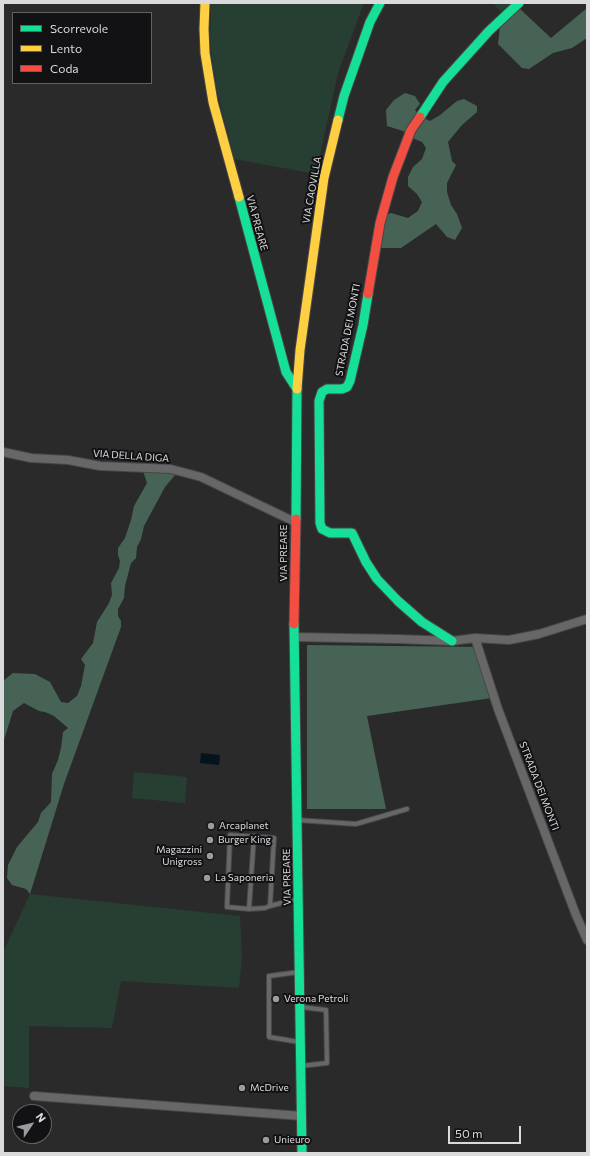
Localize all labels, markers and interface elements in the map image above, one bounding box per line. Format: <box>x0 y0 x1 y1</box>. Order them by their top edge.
legend <box>12 12 152 84</box>
text: Scorrevole <box>50 21 108 35</box>
text: Lento <box>50 41 82 55</box>
text: Coda <box>50 61 79 75</box>
street label: VIA CAOVILLA <box>300 156 324 224</box>
street label: VIA PREARE <box>244 194 270 252</box>
street label: STRADA DEI MONTI <box>333 283 363 377</box>
street label: VIA DELLA DIGA <box>92 447 170 465</box>
street label: VIA PREARE <box>278 525 290 581</box>
street label: STRADA DEI MONTI <box>517 740 561 832</box>
place label: Arcaplanet <box>219 820 269 832</box>
marker: Arcaplanet <box>206 821 216 831</box>
place label: Burger King <box>218 834 271 846</box>
marker: Burger King <box>205 835 215 845</box>
place label: Magazzini Unigross <box>156 844 202 868</box>
street label: VIA PREARE <box>281 848 293 906</box>
marker: Magazzini Unigross <box>205 851 215 861</box>
place label: La Saponeria <box>215 872 274 884</box>
marker: La Saponeria <box>202 873 212 883</box>
place label: Verona Petroli <box>284 993 348 1005</box>
marker: Verona Petroli <box>271 994 281 1004</box>
place label: McDrive <box>250 1082 289 1094</box>
marker: McDrive <box>237 1083 247 1093</box>
north arrow <box>12 1104 52 1144</box>
text: N <box>34 1110 49 1125</box>
scale bar <box>450 1118 523 1144</box>
text: 50 m <box>455 1126 483 1140</box>
place label: Unieuro <box>274 1134 310 1146</box>
marker: Unieuro <box>261 1135 271 1145</box>

